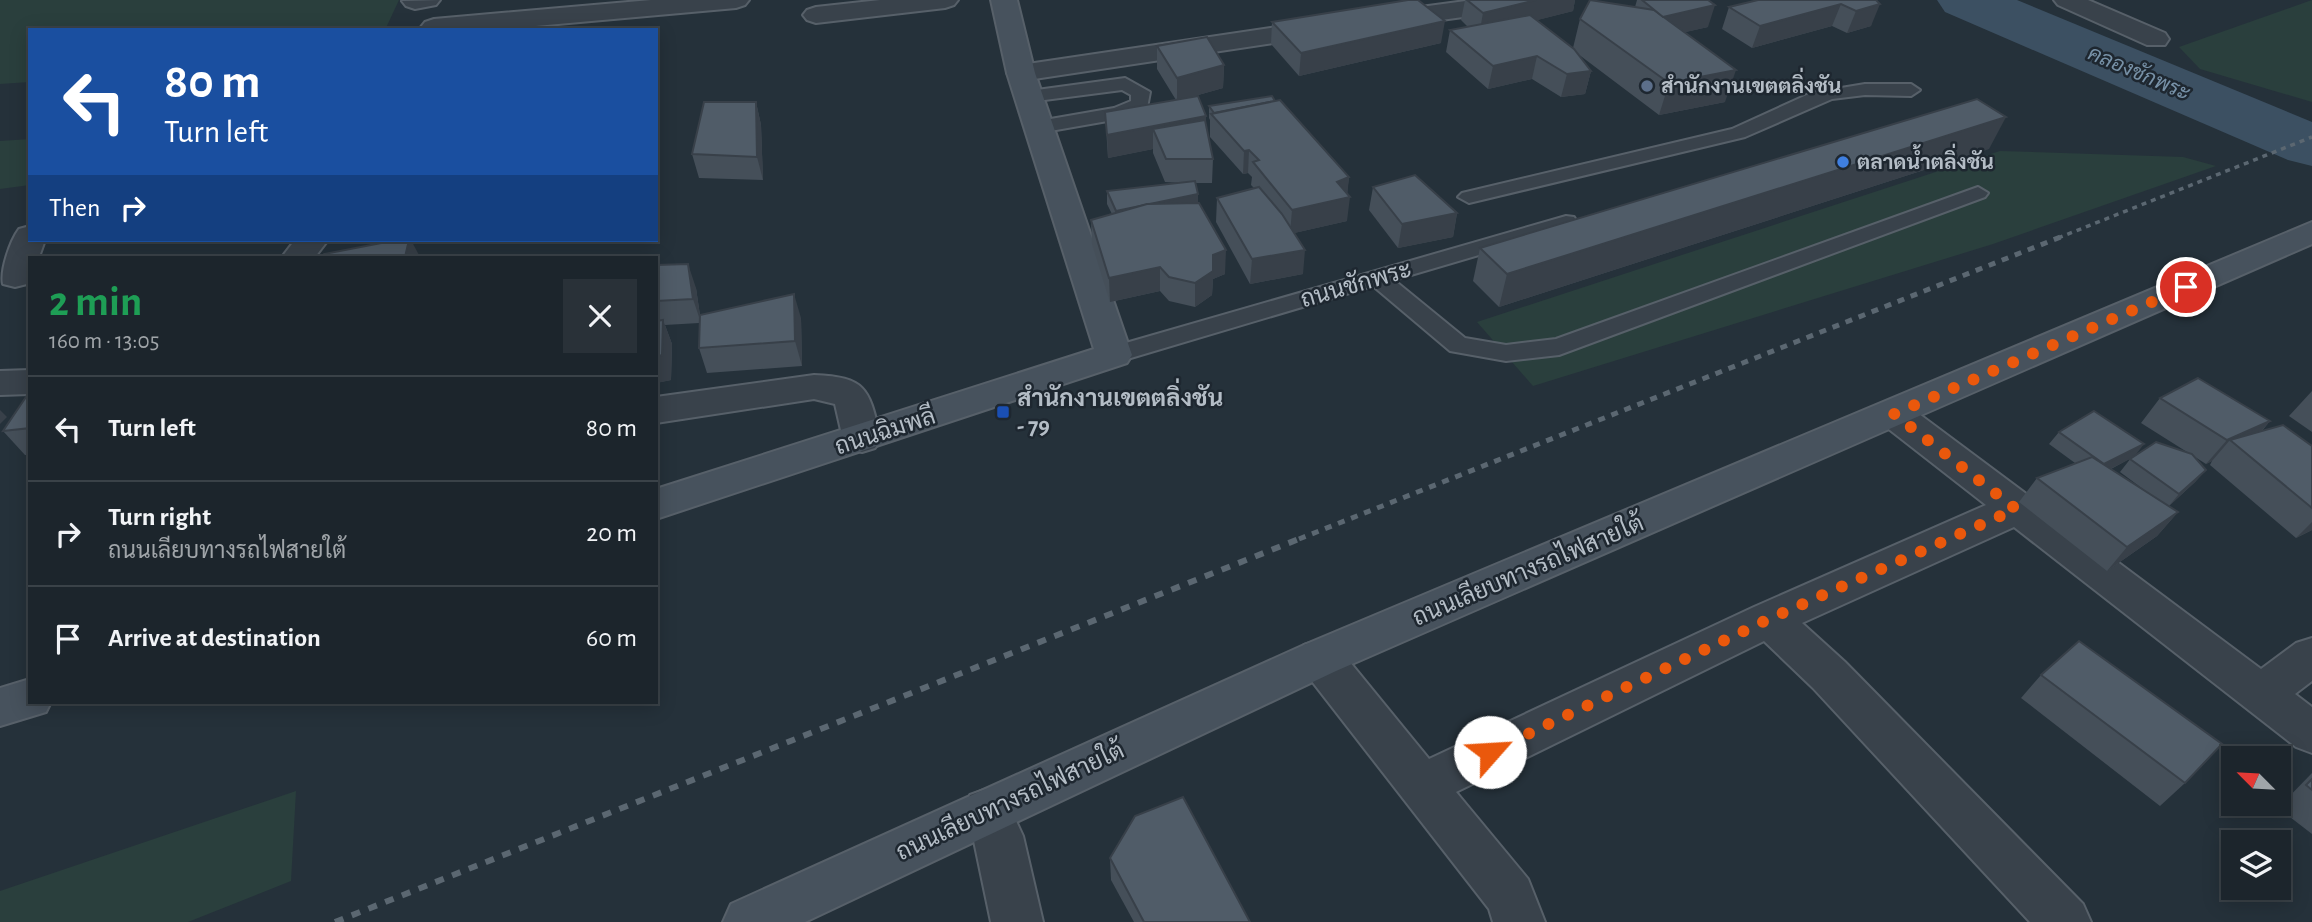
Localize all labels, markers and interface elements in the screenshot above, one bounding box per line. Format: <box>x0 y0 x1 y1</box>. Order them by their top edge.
water label: คลองชักพระ <box>2085 41 2194 105</box>
icon: left <box>49 56 140 147</box>
text: 80 m <box>164 58 261 107</box>
place label: สำนักงานเขตตลิ่งชัน <box>1661 67 1842 97</box>
marker: สำนักงานเขตตลิ่งชัน <box>1639 78 1655 94</box>
text: Turn left <box>164 116 268 148</box>
place label: ตลาดน้ำตลิ่งชัน <box>1857 143 1994 173</box>
marker: ตลาดน้ำตลิ่งชัน <box>1835 154 1851 170</box>
icon: right <box>114 189 152 227</box>
text: Then <box>49 195 100 221</box>
street label: ถนนชักพระ <box>1297 255 1415 312</box>
pin <box>2156 257 2216 317</box>
icon: arrive <box>2167 268 2205 306</box>
button: close <box>563 279 637 353</box>
text: 2 min <box>49 281 142 323</box>
text: 160 m · 13:05 <box>49 330 159 353</box>
place label: สำนักงานเขตตลิ่งชัน - 79 <box>1017 378 1223 439</box>
street label: ถนนฉิมพลี <box>831 401 939 459</box>
marker: สำนักงานเขตตลิ่งชัน - 79 <box>995 404 1011 420</box>
icon: left <box>49 410 87 448</box>
text: Turn left <box>108 415 196 441</box>
text: 80 m <box>586 415 637 441</box>
text: Turn right <box>108 504 211 530</box>
street label: ถนนเลียบทางรถไฟสายใต้ <box>1407 506 1648 631</box>
icon: right <box>49 515 87 553</box>
text: 20 m <box>586 520 637 546</box>
text: ถนนเลียบทางรถไฟสายใต้ <box>108 540 346 563</box>
icon: arrive <box>49 620 87 658</box>
text: Arrive at destination <box>108 625 321 651</box>
text: 60 m <box>586 625 637 651</box>
position arrow <box>1453 715 1527 789</box>
street label: ถนนเลียบทางรถไฟสายใต้ <box>891 734 1129 865</box>
north arrow <box>2221 746 2291 816</box>
map controls <box>2221 746 2291 900</box>
button: layers <box>2221 830 2291 900</box>

